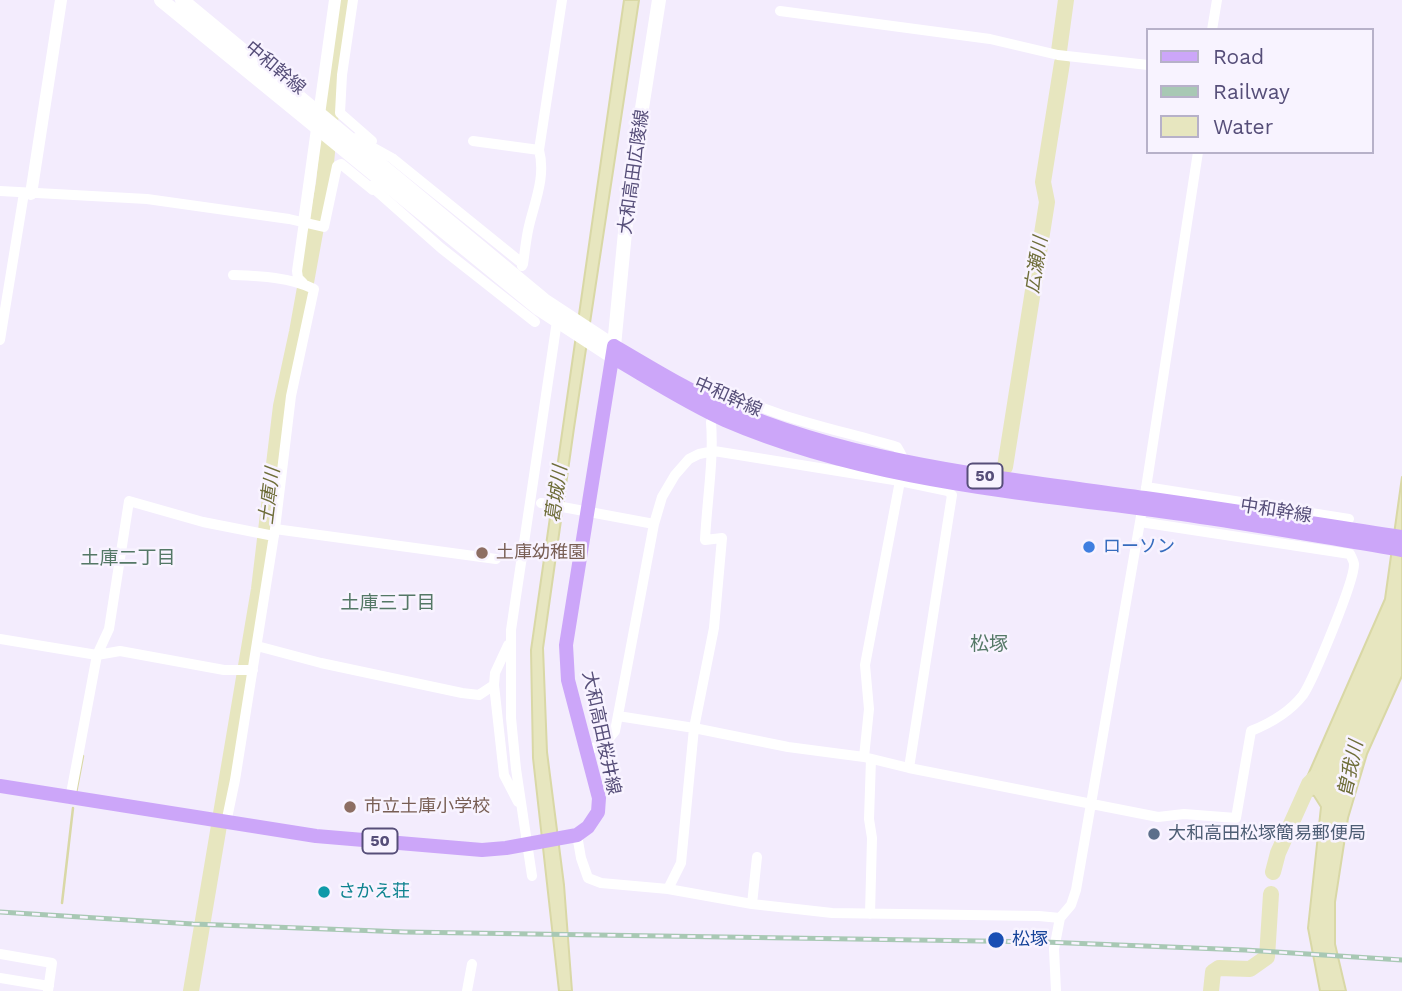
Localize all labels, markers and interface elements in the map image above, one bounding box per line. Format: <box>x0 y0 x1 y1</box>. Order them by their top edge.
legend <box>1146 28 1374 154</box>
street label: 中和幹線 <box>240 37 310 99</box>
text: Road <box>1213 44 1264 69</box>
text: Railway <box>1213 79 1290 104</box>
street label: 大和高田広陵線 <box>615 108 653 236</box>
text: Water <box>1213 114 1273 139</box>
water label: 広瀬川 <box>1021 235 1053 295</box>
street label: 中和幹線 <box>691 372 765 422</box>
road number: 50 <box>968 463 1002 489</box>
water label: 葛城川 <box>542 464 572 524</box>
water label: 土庫川 <box>255 466 285 526</box>
street label: 中和幹線 <box>1239 495 1313 527</box>
place label: ローソン <box>1103 536 1175 558</box>
marker: ローソン <box>1081 539 1097 555</box>
place label: 土庫幼稚園 <box>496 542 586 564</box>
marker: 土庫幼稚園 <box>474 545 490 561</box>
district label: 土庫二丁目 <box>81 547 175 569</box>
district label: 土庫三丁目 <box>341 592 435 614</box>
district label: 松塚 <box>970 633 1008 655</box>
street label: 大和高田桜井線 <box>577 669 625 797</box>
water label: 曽我川 <box>1334 739 1368 799</box>
place label: 市立土庫小学校 <box>364 796 490 818</box>
marker: 市立土庫小学校 <box>342 799 358 815</box>
place label: 大和高田松塚簡易郵便局 <box>1168 823 1366 845</box>
marker: 大和高田松塚簡易郵便局 <box>1146 826 1162 842</box>
road number: 50 <box>362 828 398 854</box>
place label: さかえ荘 <box>338 881 410 903</box>
marker: さかえ荘 <box>316 884 332 900</box>
place label: 松塚 <box>1012 929 1048 951</box>
marker: 松塚 <box>986 930 1006 950</box>

